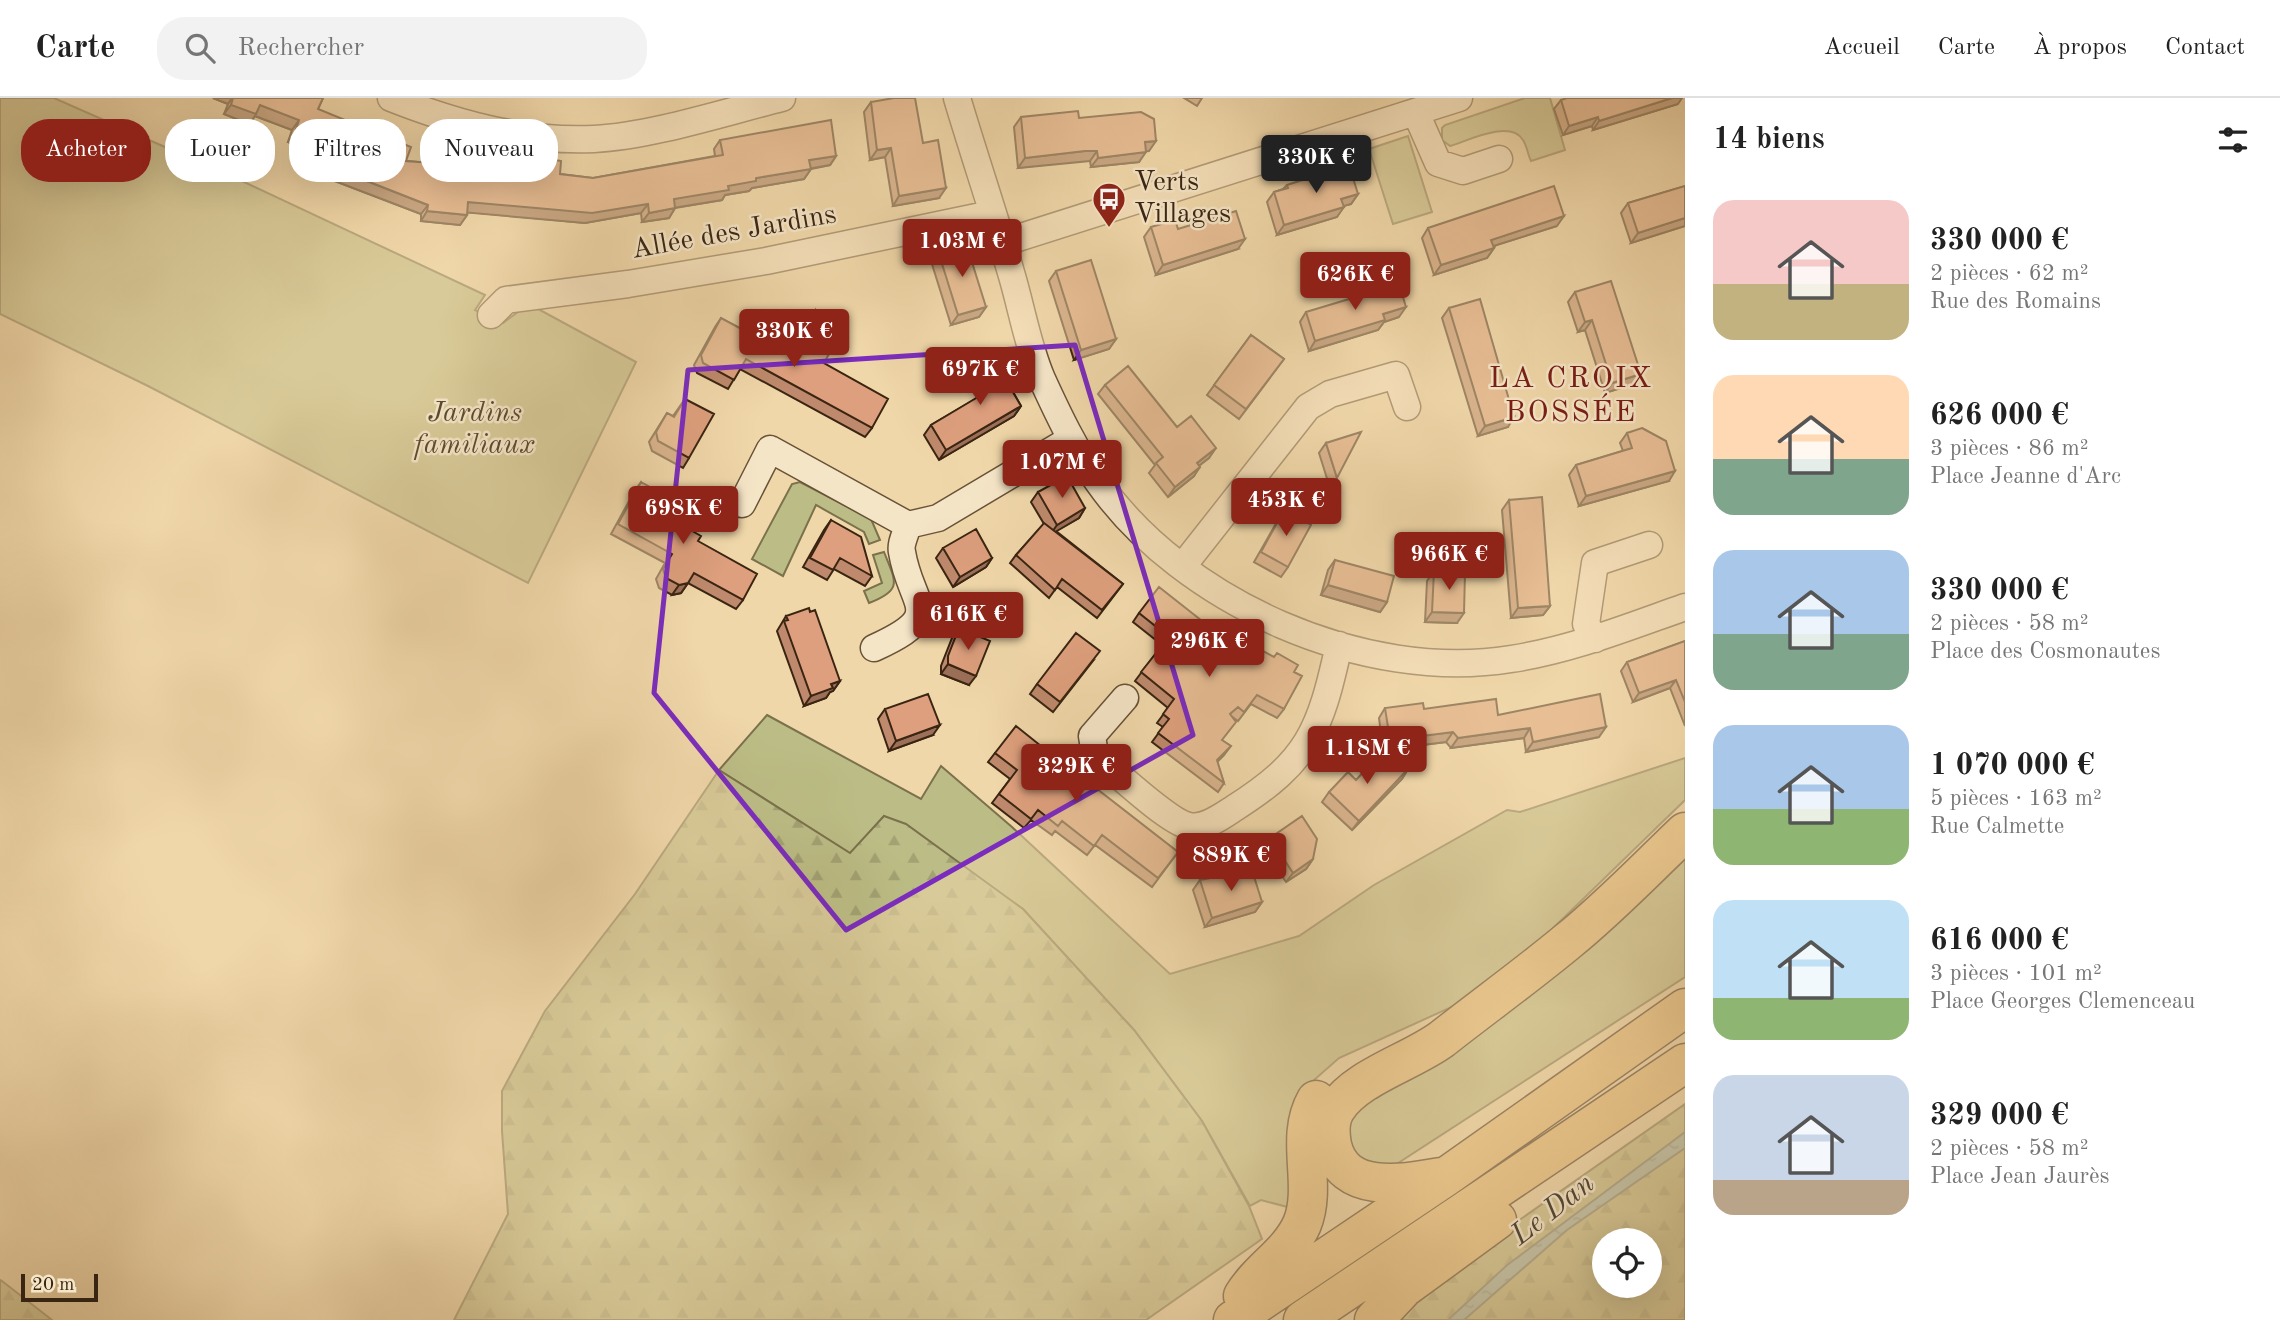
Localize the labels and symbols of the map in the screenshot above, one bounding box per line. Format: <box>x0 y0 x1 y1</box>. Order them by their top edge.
pin: 330K € <box>1259 136 1373 195</box>
place label: Verts Villages <box>1134 169 1231 229</box>
bus stop icon: Verts Villages <box>1090 180 1128 229</box>
street label: Allée des Jardins <box>629 201 839 265</box>
pin: 1.03M € <box>897 220 1027 279</box>
pin: 626K € <box>1298 252 1412 312</box>
pin: 330K € <box>737 310 851 369</box>
pin: 697K € <box>923 348 1037 407</box>
district label: LA CROIX BOSSÉE <box>1489 364 1653 428</box>
park label: Jardins familiaux <box>413 400 535 460</box>
pin: 1.07M € <box>997 440 1127 500</box>
pin: 453K € <box>1229 478 1343 538</box>
pin: 698K € <box>626 486 740 546</box>
pin: 966K € <box>1392 532 1506 592</box>
pin: 616K € <box>911 592 1025 652</box>
pin: 296K € <box>1152 620 1266 679</box>
pin: 1.18M € <box>1302 726 1432 786</box>
pin: 329K € <box>1019 744 1133 804</box>
pin: 889K € <box>1174 834 1288 893</box>
water label: Le Dan <box>1505 1168 1600 1252</box>
scale bar <box>21 1271 98 1303</box>

